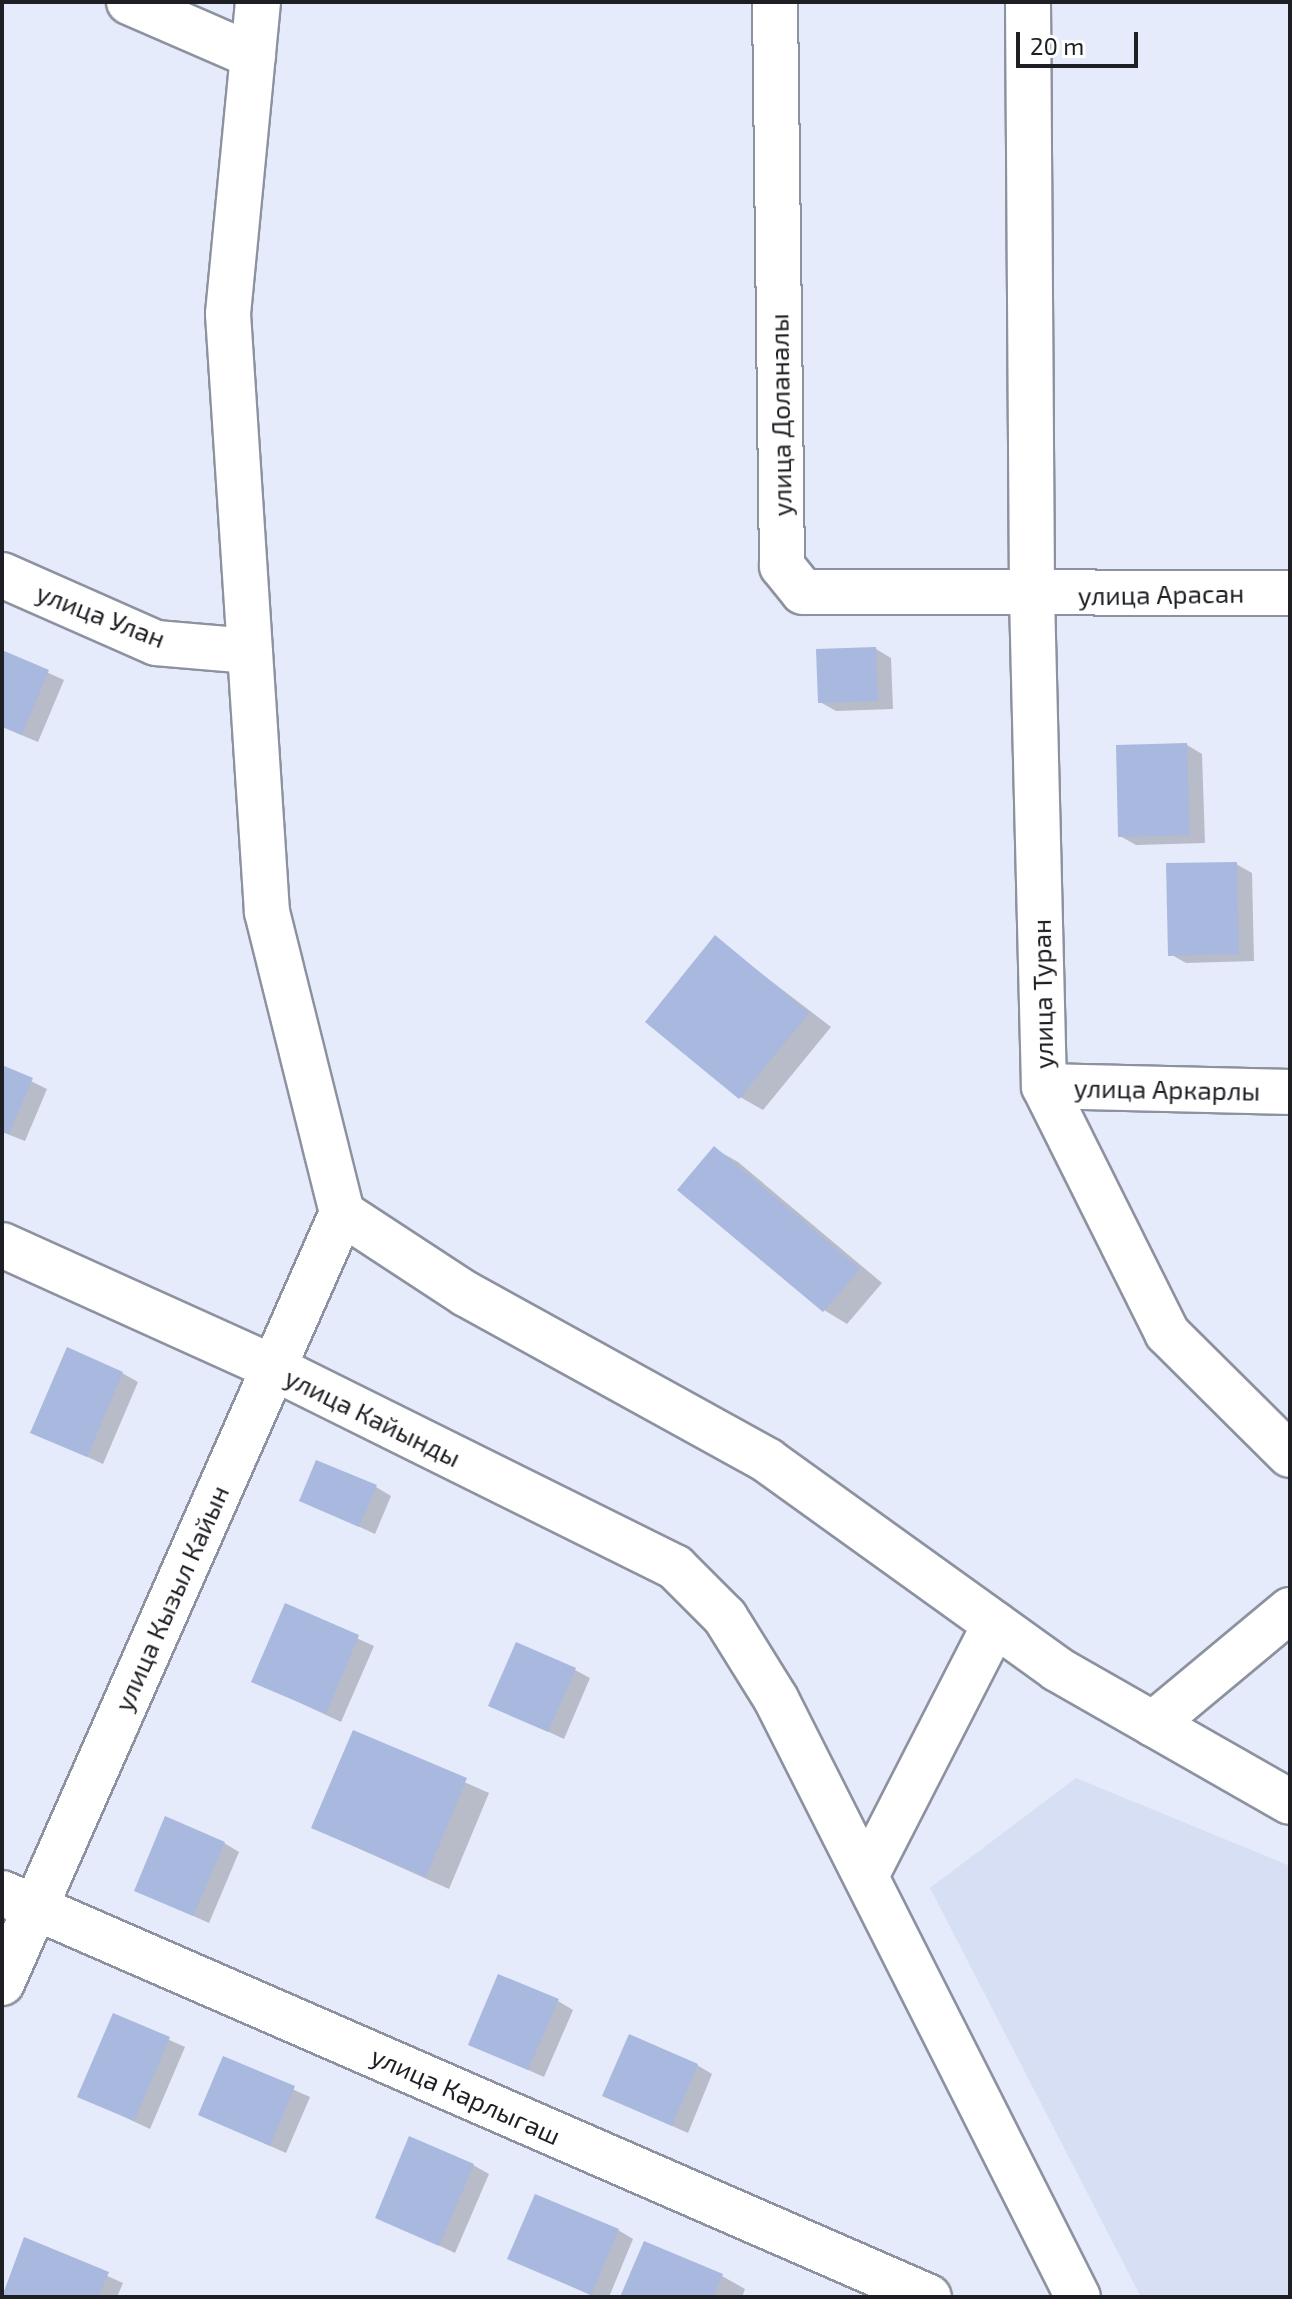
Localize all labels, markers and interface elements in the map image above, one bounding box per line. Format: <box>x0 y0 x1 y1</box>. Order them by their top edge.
scale bar <box>1020 16 1142 66</box>
text: 20 m <box>1030 31 1084 60</box>
street label: улица Доланалы <box>763 313 797 517</box>
street label: улица Улан <box>32 576 170 654</box>
street label: улица Арасан <box>1078 577 1244 611</box>
street label: улица Туран <box>1025 919 1059 1069</box>
street label: улица Аркарлы <box>1073 1072 1261 1106</box>
street label: улица Кайынды <box>280 1361 466 1473</box>
street label: улица Кызыл Кайын <box>107 1480 235 1716</box>
street label: улица Карлыгаш <box>366 2039 566 2151</box>

